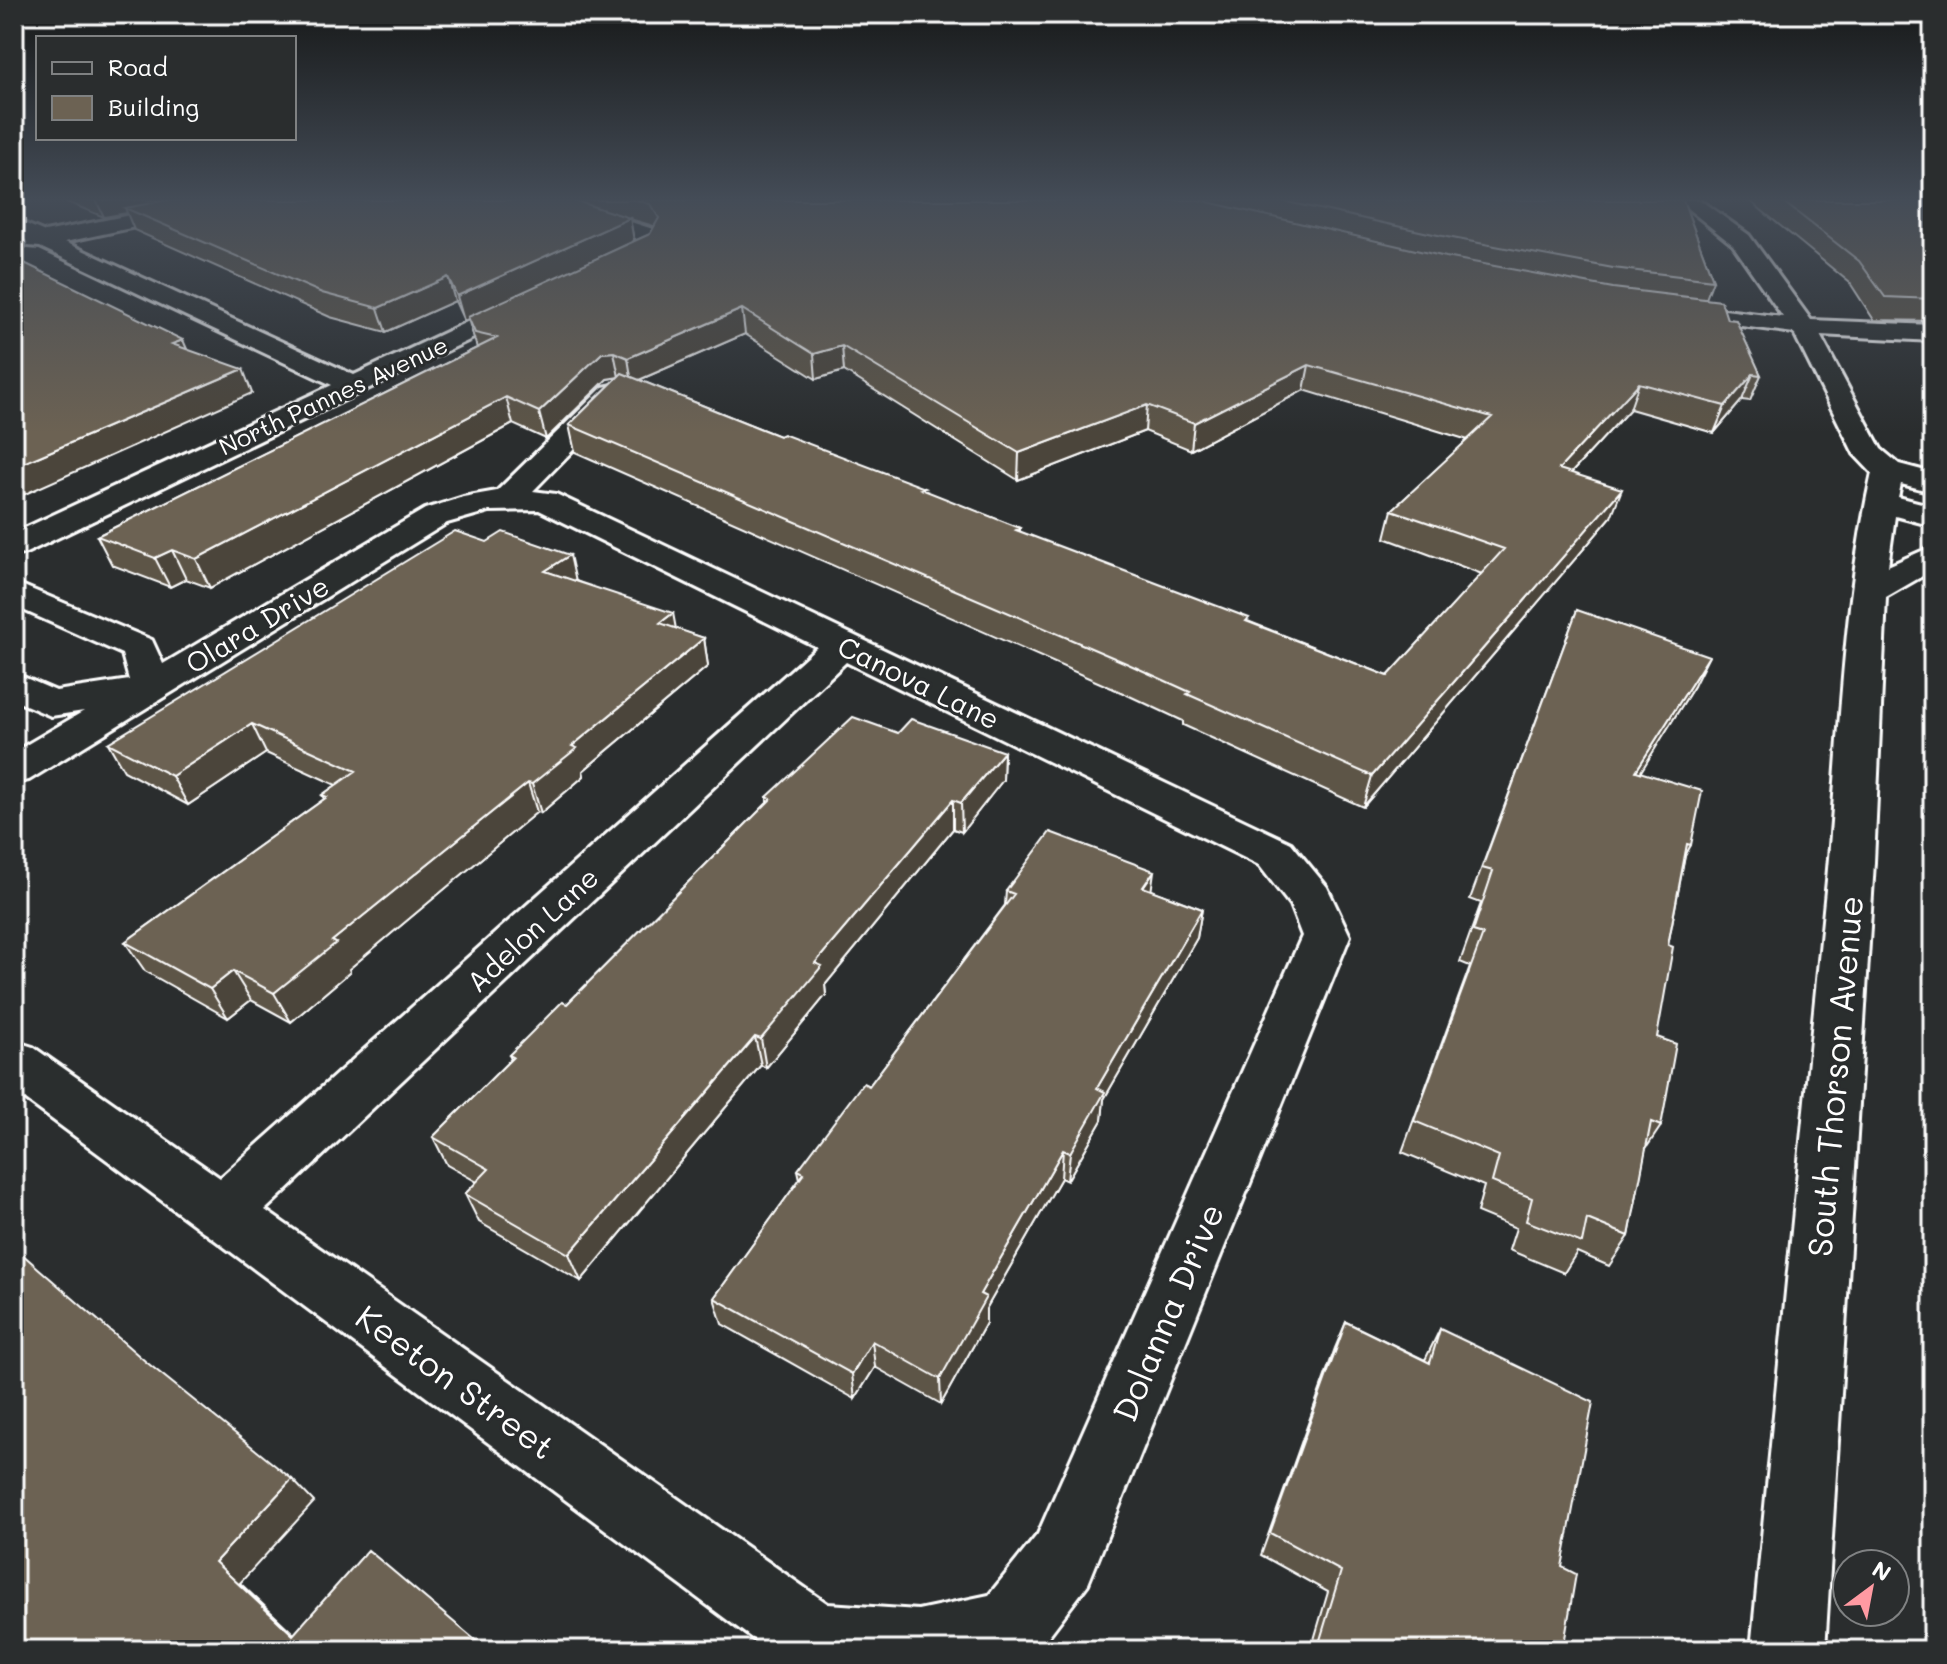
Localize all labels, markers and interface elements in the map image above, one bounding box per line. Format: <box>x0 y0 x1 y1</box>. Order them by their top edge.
legend <box>36 36 296 140</box>
text: Road <box>108 51 168 82</box>
text: Building <box>108 91 199 122</box>
street label: North Pannes Avenue <box>214 328 452 462</box>
street label: Olara Drive <box>179 567 335 681</box>
street label: Canova Lane <box>832 627 1006 737</box>
street label: Adelon Lane <box>458 859 606 999</box>
street label: South Thorson Avenue <box>1796 894 1872 1258</box>
street label: Dolanna Drive <box>1101 1196 1233 1428</box>
street label: Keeton Street <box>347 1293 565 1469</box>
north arrow <box>1831 1548 1911 1628</box>
text: N <box>1867 1554 1897 1587</box>

